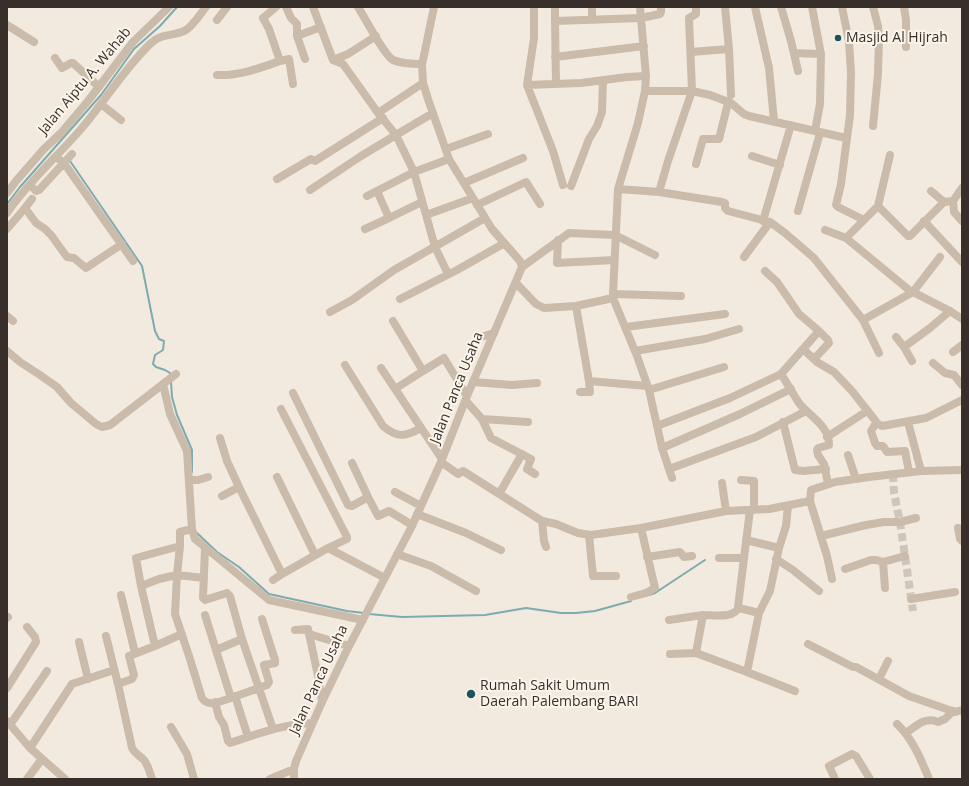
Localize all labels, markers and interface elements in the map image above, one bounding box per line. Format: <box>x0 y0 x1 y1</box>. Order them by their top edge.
street label: Jalan Aiptu A. Wahab <box>35 24 135 138</box>
place label: Masjid Al Hijrah <box>846 30 948 46</box>
marker: Masjid Al Hijrah <box>833 33 843 43</box>
street label: Jalan Panca Usaha <box>427 330 487 446</box>
street label: Jalan Panca Usaha <box>286 623 352 737</box>
place label: Rumah Sakit Umum Daerah Palembang BARI <box>480 678 639 710</box>
marker: Rumah Sakit Umum Daerah Palembang BARI <box>465 688 477 700</box>

